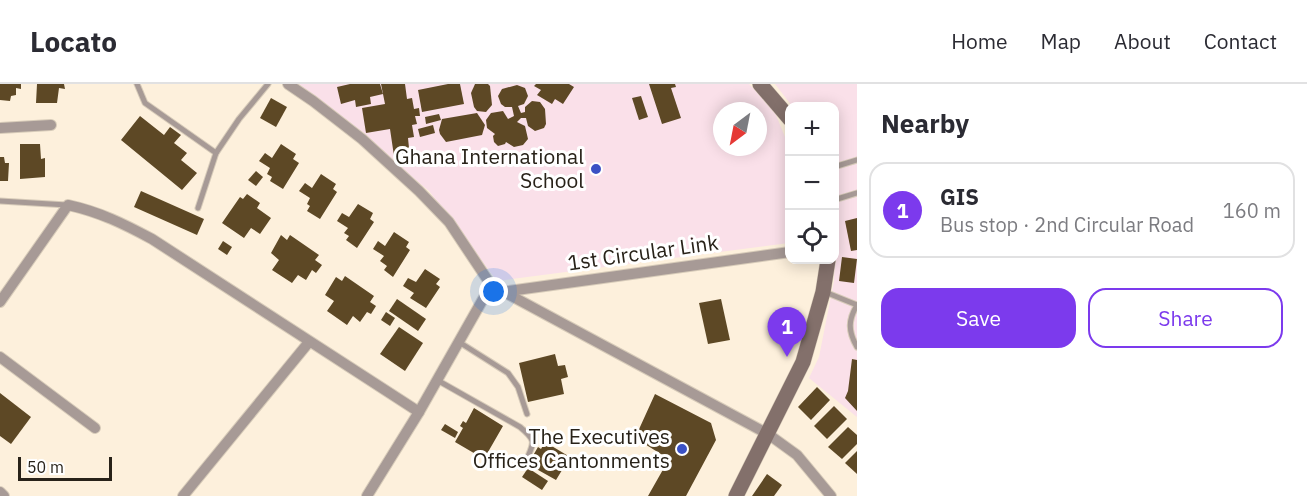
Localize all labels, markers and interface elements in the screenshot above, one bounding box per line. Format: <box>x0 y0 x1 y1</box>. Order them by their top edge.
text: Locato <box>30 23 117 60</box>
text: Home <box>951 27 1008 55</box>
text: Map <box>1041 27 1081 55</box>
text: About <box>1114 27 1171 55</box>
text: Contact <box>1204 27 1277 55</box>
north arrow <box>713 102 767 156</box>
map controls <box>785 102 839 264</box>
button: + <box>785 102 839 156</box>
text: Nearby <box>881 106 969 140</box>
place label: Ghana International School <box>395 142 584 194</box>
button: − <box>785 156 839 210</box>
marker: Ghana International School <box>589 162 603 176</box>
text: GIS <box>940 182 979 211</box>
text: 1 <box>897 197 909 224</box>
text: 160 m <box>1223 197 1281 224</box>
button: locate <box>785 210 839 264</box>
text: Bus stop · 2nd Circular Road <box>940 211 1194 238</box>
street label: 1st Circular Link <box>566 228 720 276</box>
your location <box>479 277 508 306</box>
button: Save <box>881 288 1076 348</box>
button: Share <box>1088 288 1283 348</box>
pin: 1 <box>768 308 806 357</box>
place label: The Executives Offices Cantonments <box>473 422 670 474</box>
marker: The Executives Offices Cantonments <box>675 442 689 456</box>
scale bar <box>18 454 112 482</box>
text: 50 m <box>27 457 64 477</box>

